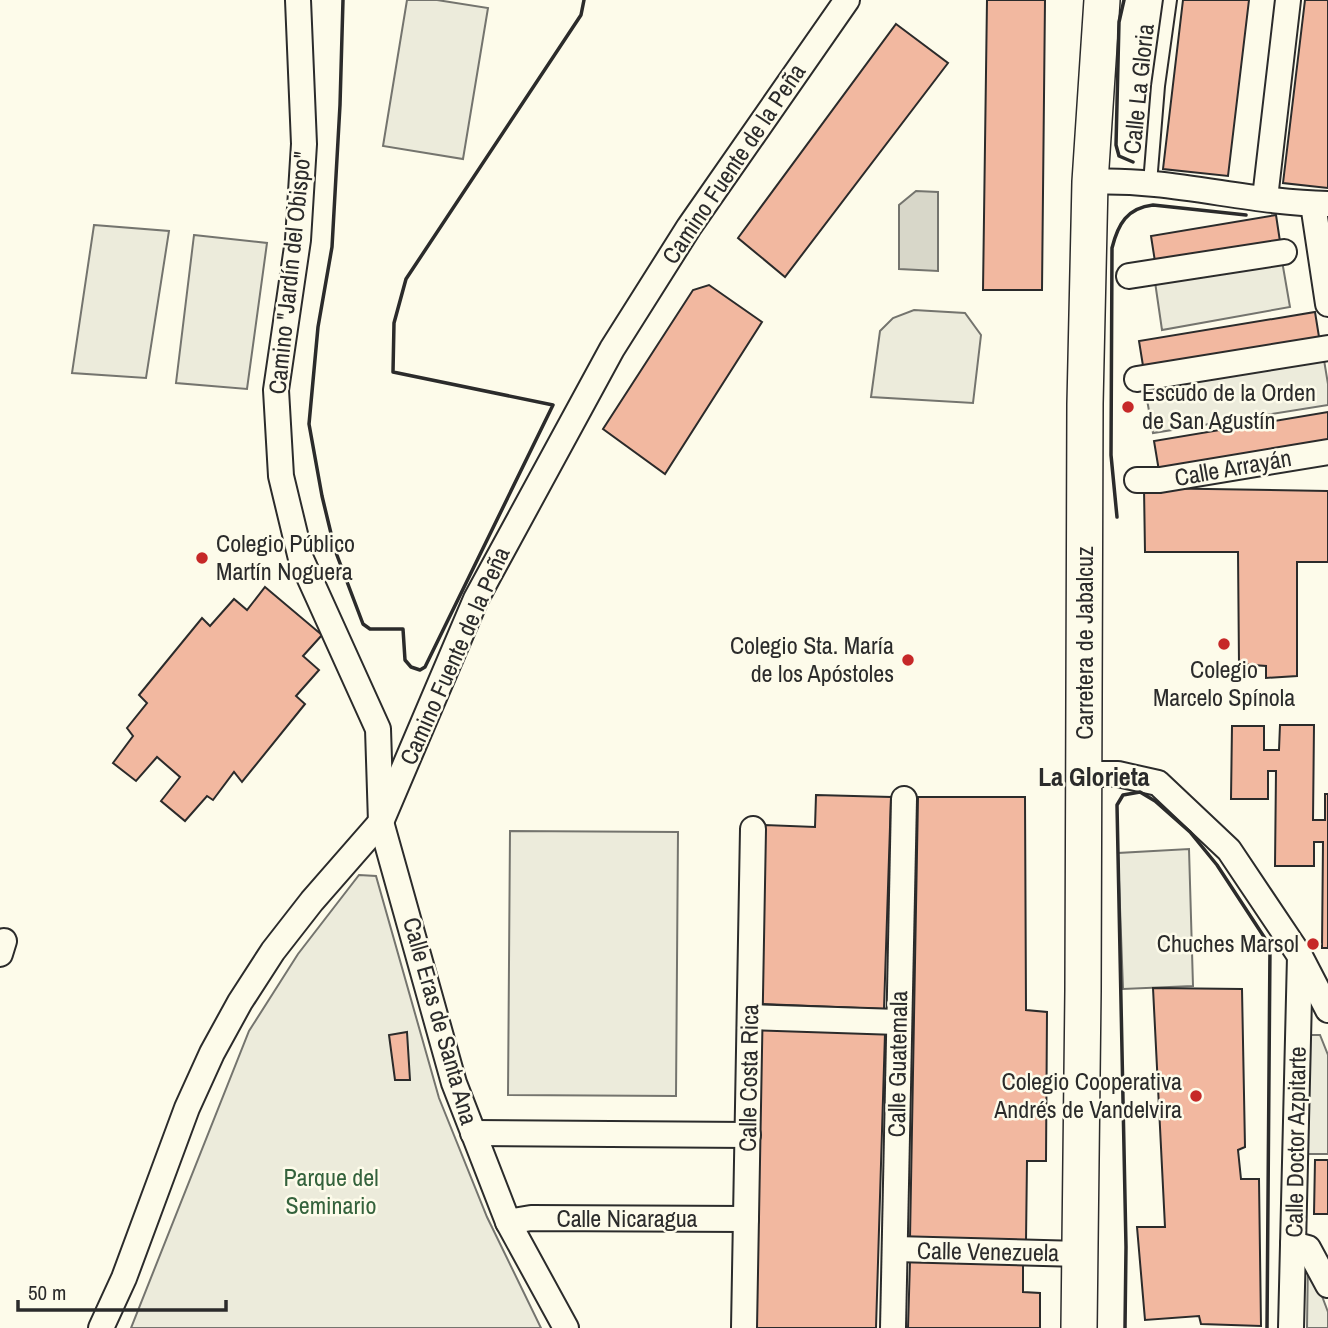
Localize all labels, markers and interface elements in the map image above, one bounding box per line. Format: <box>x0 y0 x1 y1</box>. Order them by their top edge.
street label: Calle La Gloria <box>1115 22 1161 156</box>
street label: Camino Fuente de la Peña <box>654 57 812 270</box>
street label: Camino "Jardín del Obispo" <box>260 150 318 396</box>
place label: Escudo de la Orden de San Agustín <box>1142 376 1316 436</box>
marker: Escudo de la Orden de San Agustín <box>1120 399 1136 415</box>
street label: Calle Arrayán <box>1172 441 1294 493</box>
place label: Colegio Público Martín Noguera <box>216 527 355 587</box>
street label: Camino Fuente de la Peña <box>392 542 517 770</box>
street label: Carretera de Jabalcuz <box>1068 546 1100 740</box>
marker: Colegio Público Martín Noguera <box>194 550 210 566</box>
place label: Colegio Sta. María de los Apóstoles <box>730 629 894 689</box>
marker: Colegio Marcelo Spínola <box>1216 636 1232 652</box>
marker: Colegio Sta. María de los Apóstoles <box>900 652 916 668</box>
place label: Colegio Marcelo Spínola <box>1153 653 1295 713</box>
district label: La Glorieta <box>1038 759 1150 794</box>
street label: Calle Eras de Santa Ana <box>396 913 486 1128</box>
place label: Chuches Marsol <box>1157 927 1299 959</box>
marker: Chuches Marsol <box>1305 936 1321 952</box>
street label: Calle Guatemala <box>880 990 914 1138</box>
street label: Calle Costa Rica <box>731 1004 765 1152</box>
street label: Calle Doctor Azpitarte <box>1277 1046 1313 1238</box>
place label: Colegio Cooperativa Andrés de Vandelvira <box>993 1065 1182 1125</box>
marker: Colegio Cooperativa Andrés de Vandelvira <box>1188 1088 1204 1104</box>
park label: Parque del Seminario <box>283 1161 379 1221</box>
street label: Calle Nicaragua <box>556 1202 698 1234</box>
street label: Calle Venezuela <box>917 1234 1059 1268</box>
scale bar <box>18 1268 226 1312</box>
text: 50 m <box>28 1278 66 1307</box>

